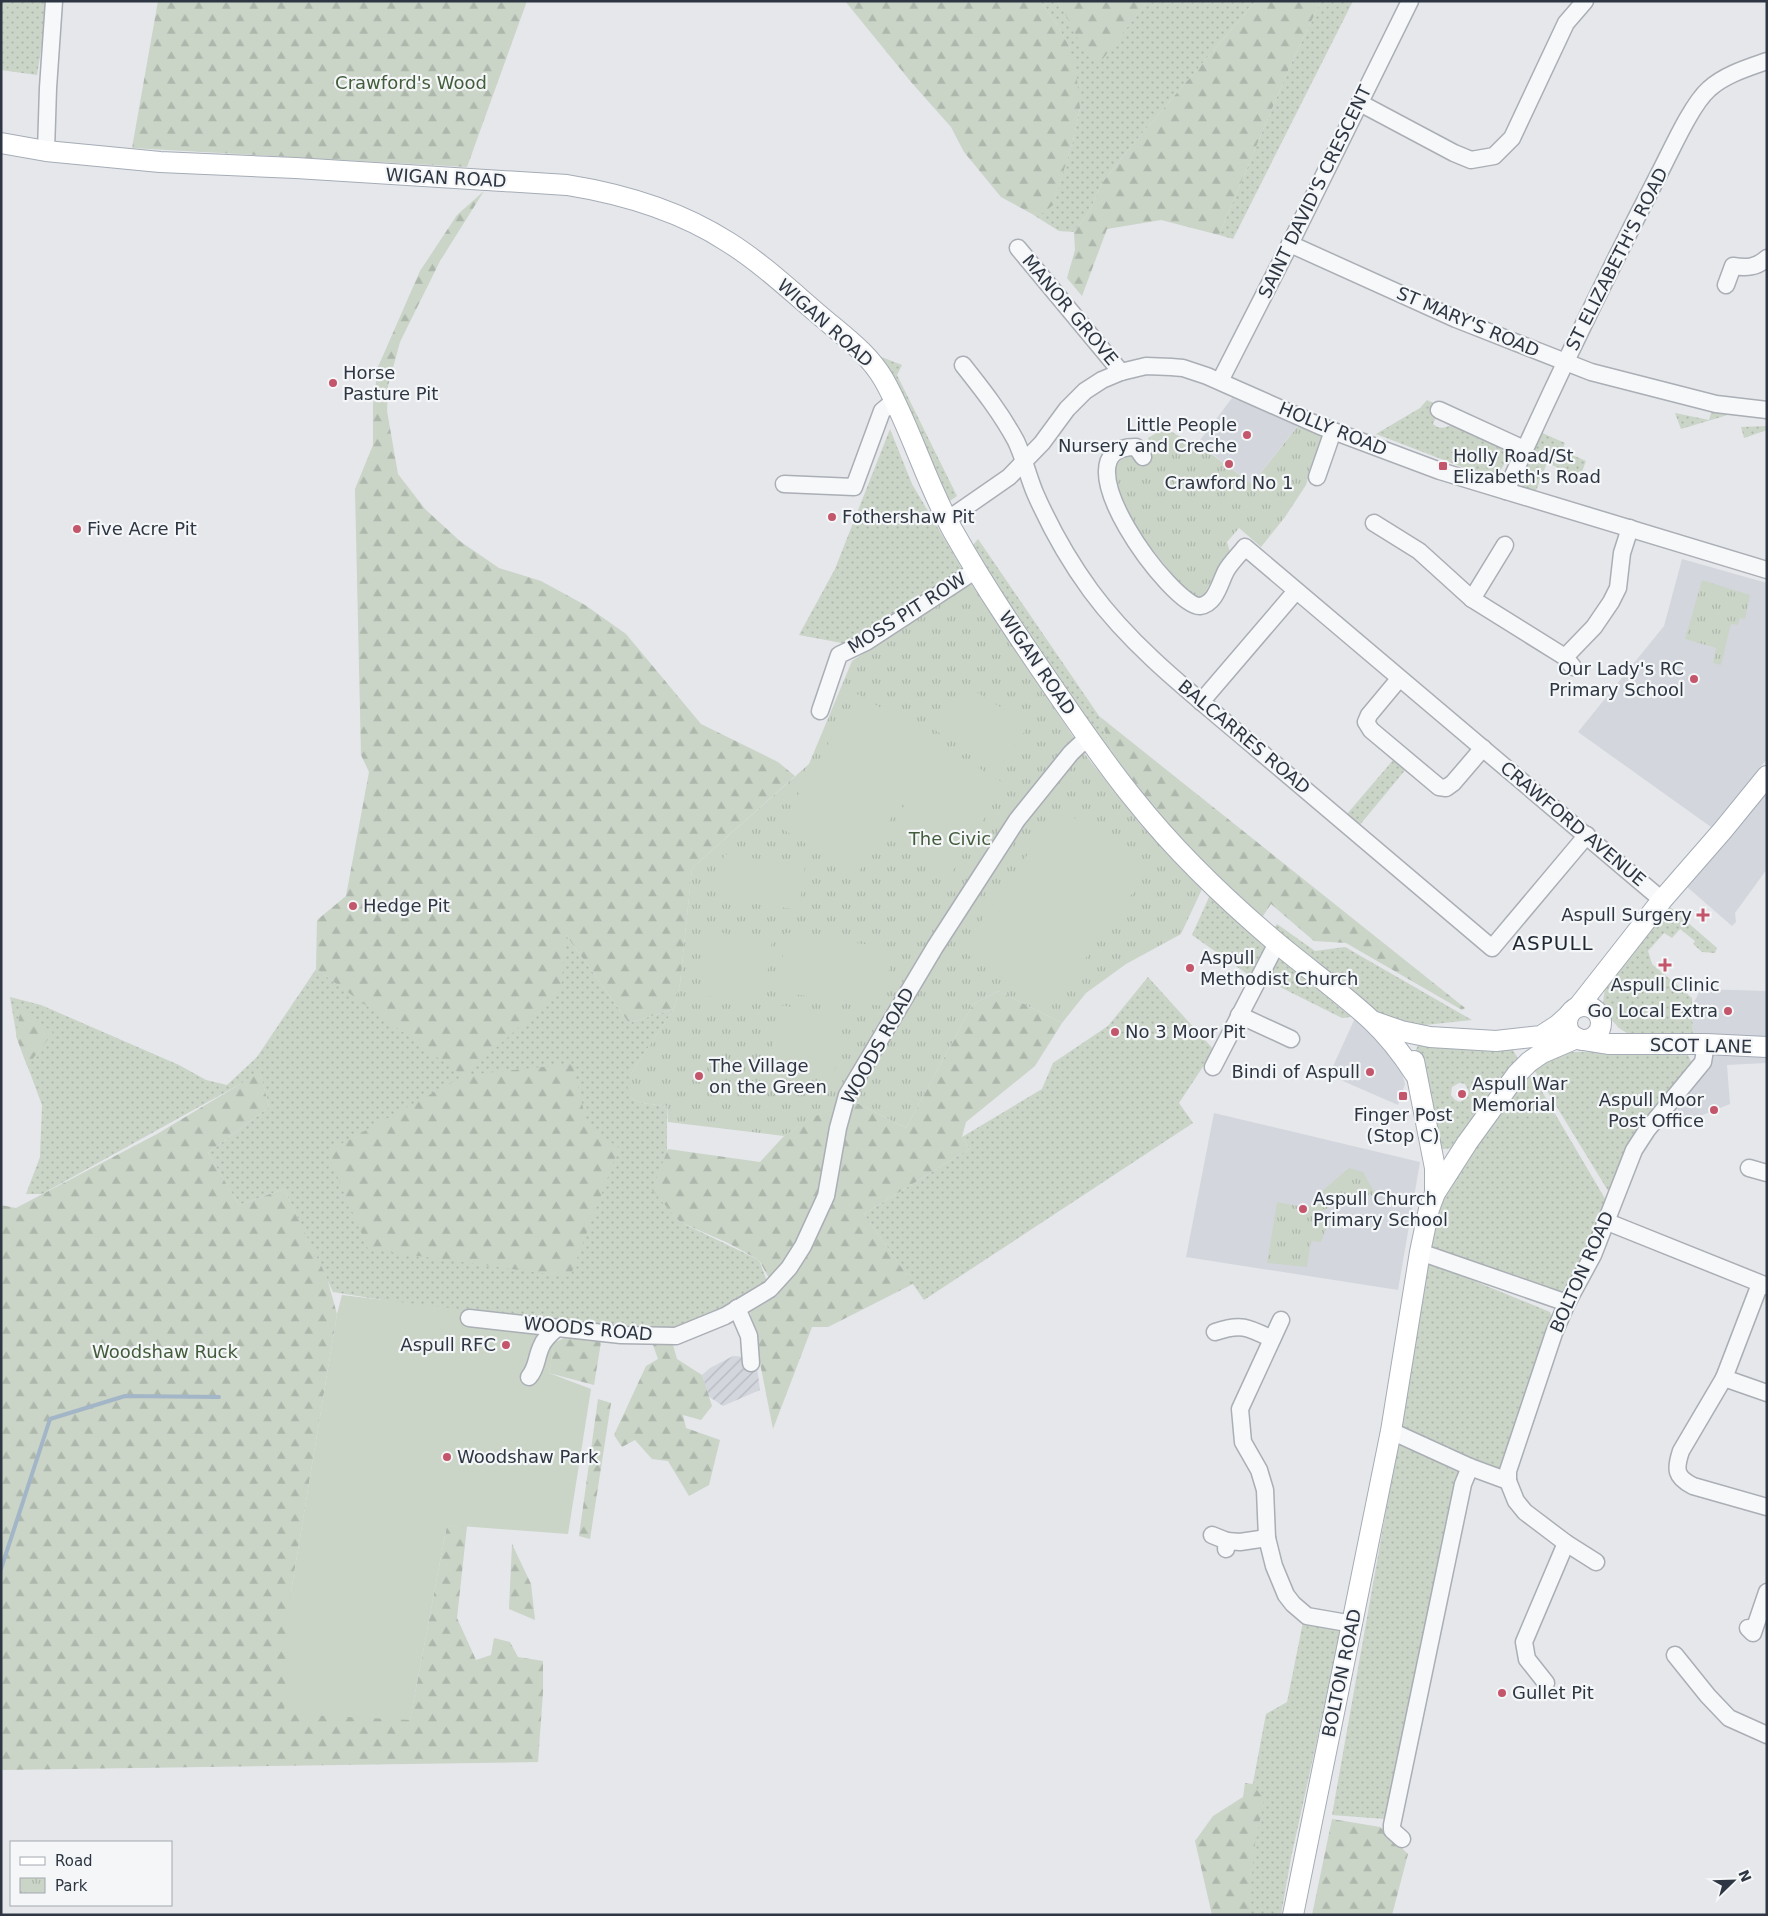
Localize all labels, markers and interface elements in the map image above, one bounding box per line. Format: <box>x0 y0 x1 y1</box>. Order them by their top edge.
park label: Crawford's Wood <box>335 72 487 93</box>
street label: SAINT DAVID'S CRESCENT <box>1254 81 1376 302</box>
street label: WIGAN ROAD <box>385 164 507 191</box>
street label: ST ELIZABETH'S ROAD <box>1561 164 1672 354</box>
street label: MANOR GROVE <box>1018 250 1123 369</box>
street label: WIGAN ROAD <box>773 274 877 371</box>
street label: ST MARY'S ROAD <box>1394 282 1543 361</box>
place label: Horse Pasture Pit <box>343 362 438 404</box>
marker: Horse Pasture Pit <box>327 377 339 389</box>
street label: HOLLY ROAD <box>1276 397 1390 460</box>
place label: Little People Nursery and Creche <box>1058 414 1237 456</box>
marker: Little People Nursery and Creche <box>1241 429 1253 441</box>
place label: Holly Road/St Elizabeth's Road <box>1453 445 1601 487</box>
marker: Crawford No 1 <box>1223 458 1235 470</box>
marker: Holly Road/St Elizabeth's Road <box>1437 460 1449 472</box>
place label: Crawford No 1 <box>1165 472 1293 493</box>
place label: Fothershaw Pit <box>842 506 974 527</box>
marker: Fothershaw Pit <box>826 511 838 523</box>
place label: Five Acre Pit <box>87 518 197 539</box>
marker: Five Acre Pit <box>71 523 83 535</box>
street label: MOSS PIT ROW <box>844 568 970 657</box>
street label: WIGAN ROAD <box>995 607 1080 719</box>
place label: Our Lady's RC Primary School <box>1549 658 1684 700</box>
marker: Our Lady's RC Primary School <box>1688 673 1700 685</box>
street label: BALCARRES ROAD <box>1174 675 1315 798</box>
street label: CRAWFORD AVENUE <box>1496 757 1650 890</box>
park label: The Civic <box>908 828 991 849</box>
place label: Hedge Pit <box>363 895 450 916</box>
marker: Hedge Pit <box>347 900 359 912</box>
place label: Aspull Surgery <box>1561 904 1692 925</box>
marker: Aspull Surgery <box>1696 908 1710 922</box>
district label: ASPULL <box>1512 931 1594 955</box>
place label: Aspull Methodist Church <box>1200 947 1358 989</box>
marker: Aspull Clinic <box>1658 958 1672 972</box>
marker: Aspull Methodist Church <box>1184 962 1196 974</box>
place label: Aspull Clinic <box>1610 974 1720 995</box>
street label: WOODS ROAD <box>837 984 918 1108</box>
place label: Go Local Extra <box>1587 1000 1718 1021</box>
marker: Go Local Extra <box>1722 1005 1734 1017</box>
place label: No 3 Moor Pit <box>1125 1021 1246 1042</box>
marker: No 3 Moor Pit <box>1109 1026 1121 1038</box>
street label: SCOT LANE <box>1650 1034 1752 1057</box>
place label: The Village on the Green <box>708 1055 827 1097</box>
place label: Bindi of Aspull <box>1231 1061 1360 1082</box>
marker: Bindi of Aspull <box>1364 1066 1376 1078</box>
marker: The Village on the Green <box>693 1070 705 1082</box>
place label: Aspull War Memorial <box>1472 1073 1568 1115</box>
marker: Aspull War Memorial <box>1456 1088 1468 1100</box>
place label: Aspull Moor Post Office <box>1599 1089 1705 1131</box>
marker: Finger Post (Stop C) <box>1397 1090 1409 1102</box>
place label: Finger Post (Stop C) <box>1354 1104 1452 1146</box>
marker: Aspull Moor Post Office <box>1708 1104 1720 1116</box>
place label: Aspull Church Primary School <box>1313 1188 1448 1230</box>
marker: Aspull Church Primary School <box>1297 1203 1309 1215</box>
street label: BOLTON ROAD <box>1545 1208 1618 1336</box>
street label: WOODS ROAD <box>523 1312 654 1345</box>
place label: Aspull RFC <box>400 1334 496 1355</box>
marker: Aspull RFC <box>500 1339 512 1351</box>
park label: Woodshaw Ruck <box>92 1341 239 1362</box>
place label: Woodshaw Park <box>457 1446 599 1467</box>
marker: Woodshaw Park <box>441 1451 453 1463</box>
street label: BOLTON ROAD <box>1318 1607 1365 1739</box>
place label: Gullet Pit <box>1512 1682 1594 1703</box>
marker: Gullet Pit <box>1496 1687 1508 1699</box>
legend <box>10 1841 172 1906</box>
text: Road <box>55 1852 93 1870</box>
north arrow <box>1708 1856 1758 1906</box>
text: N <box>1735 1867 1755 1884</box>
text: Park <box>55 1877 88 1895</box>

